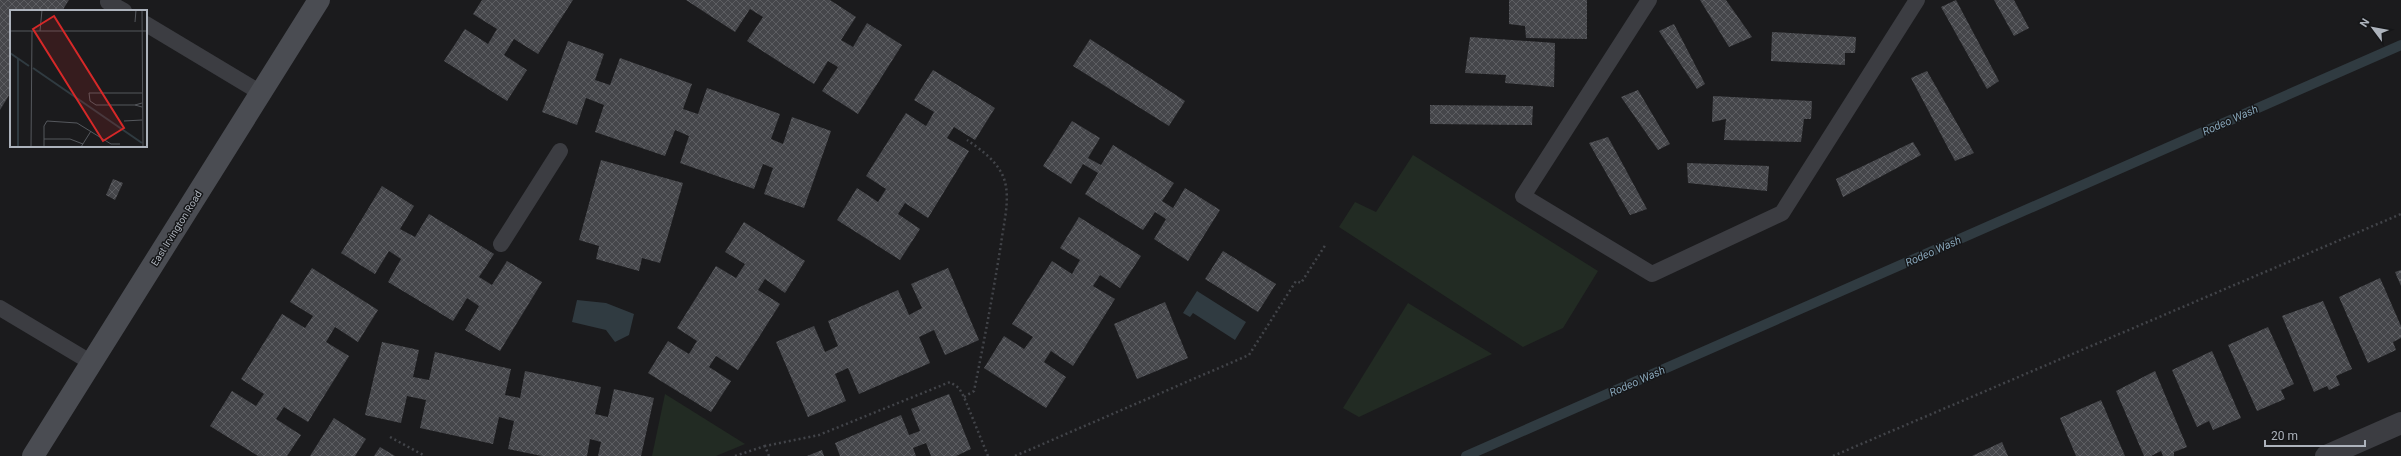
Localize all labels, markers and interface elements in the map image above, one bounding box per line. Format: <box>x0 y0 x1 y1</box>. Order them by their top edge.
north arrow <box>2353 8 2393 48</box>
inset map <box>10 10 147 147</box>
text: N <box>2357 16 2373 30</box>
water label: Rodeo Wash <box>2200 102 2260 139</box>
street label: East Irvington Road <box>149 189 204 268</box>
water label: Rodeo Wash <box>1903 233 1963 270</box>
water label: Rodeo Wash <box>1607 363 1667 400</box>
scale bar <box>2265 422 2365 448</box>
text: 20 m <box>2271 429 2298 443</box>

